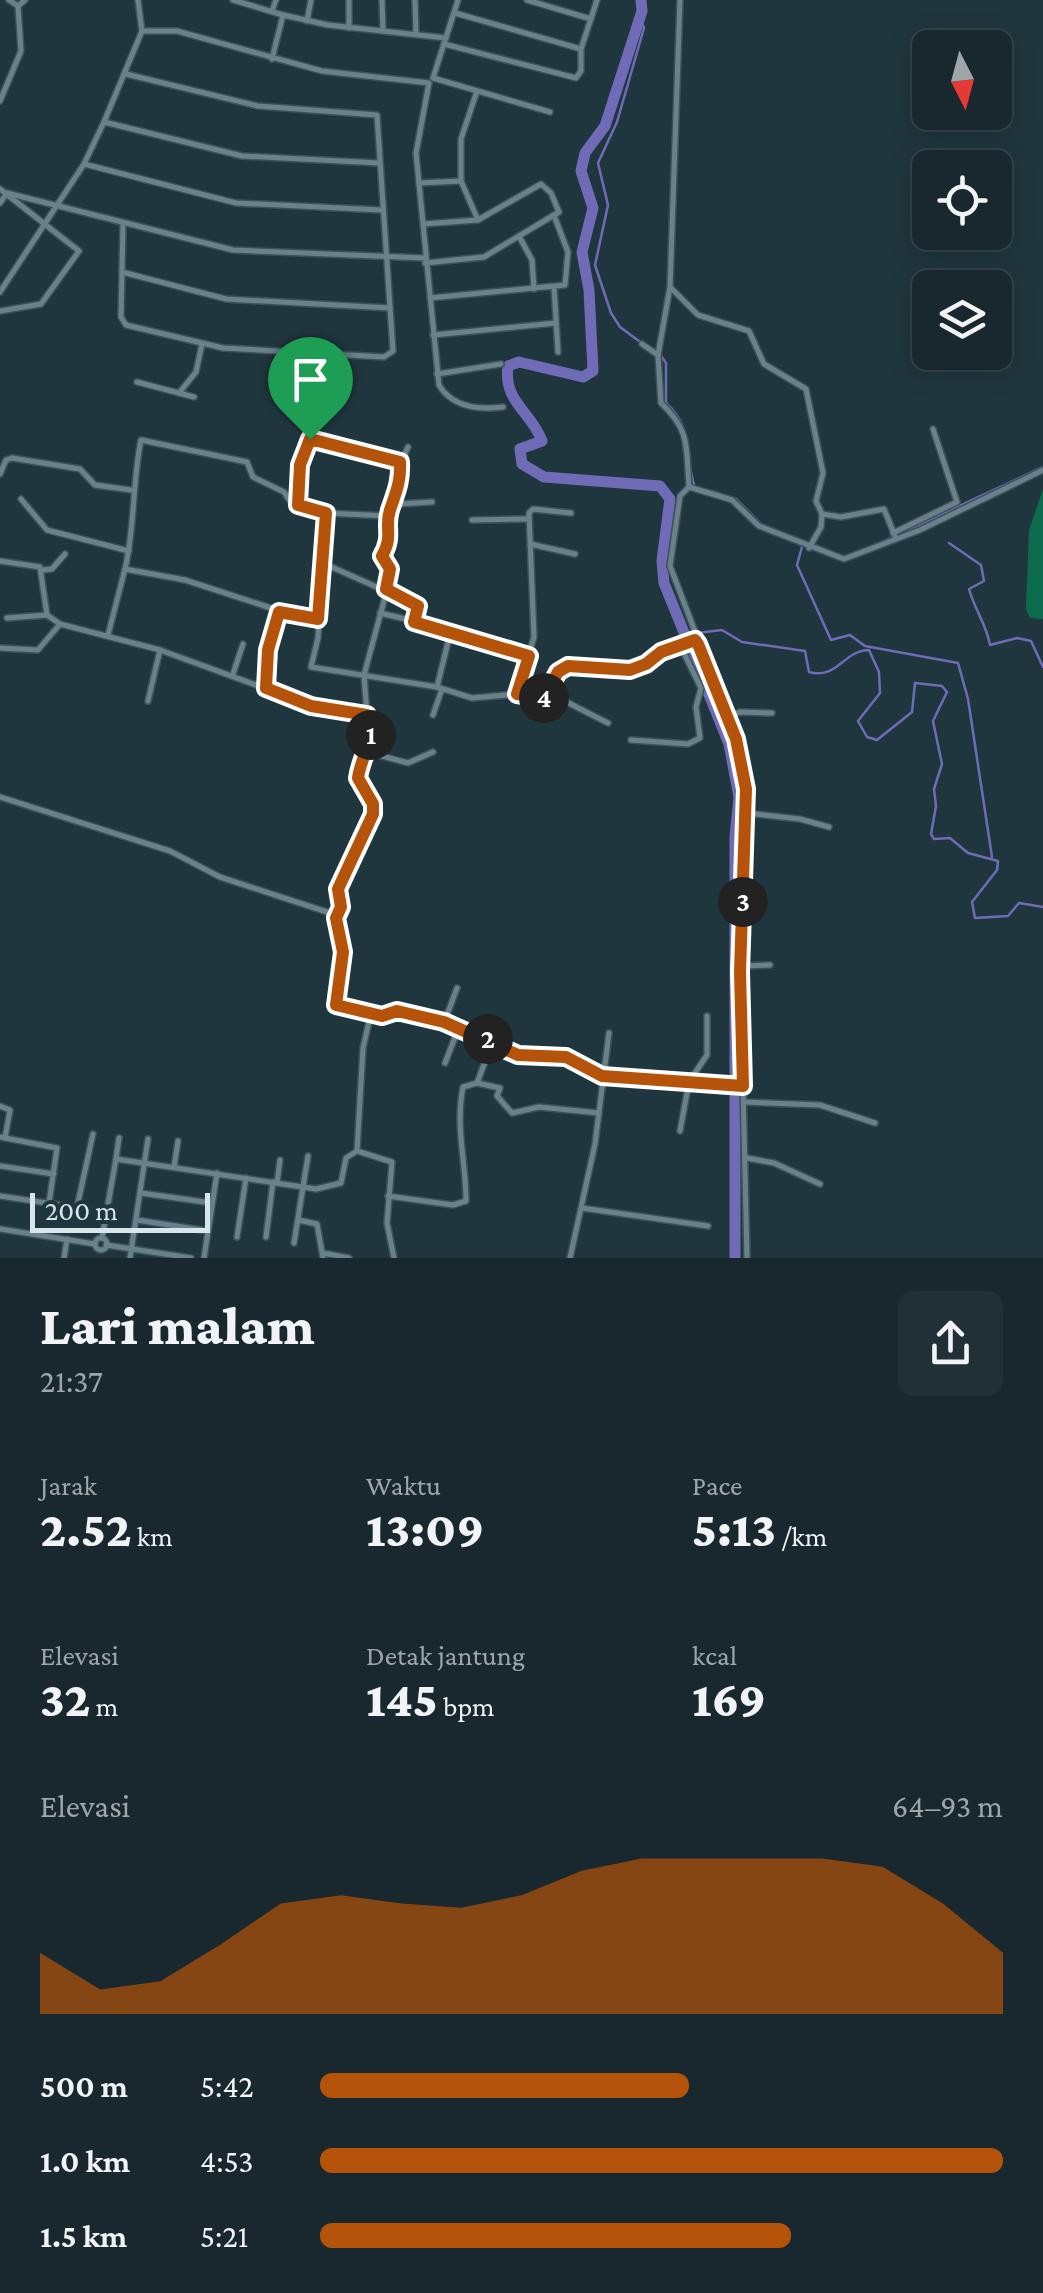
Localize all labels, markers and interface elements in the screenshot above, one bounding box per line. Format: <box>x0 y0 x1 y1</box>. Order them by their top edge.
north arrow <box>912 30 1012 130</box>
map controls <box>912 30 1012 370</box>
button: locate <box>912 150 1012 250</box>
button: layers <box>912 270 1012 370</box>
pin <box>268 337 353 440</box>
icon: arrive <box>283 352 338 407</box>
pin: 4 <box>519 673 569 723</box>
text: 4 <box>536 682 552 713</box>
pin: 1 <box>346 710 396 760</box>
text: 1 <box>366 719 376 750</box>
pin: 3 <box>718 877 768 927</box>
text: 3 <box>736 886 750 917</box>
pin: 2 <box>463 1014 513 1064</box>
text: 2 <box>481 1023 495 1054</box>
scale bar <box>30 1188 210 1232</box>
text: 200 m <box>45 1195 118 1226</box>
button: share <box>898 1291 1003 1396</box>
text: Lari malam <box>40 1295 315 1356</box>
text: 21:37 <box>40 1363 103 1399</box>
text: Jarak <box>40 1470 97 1501</box>
text: Waktu <box>366 1470 441 1501</box>
text: Pace <box>692 1470 742 1501</box>
text: 2.52 <box>40 1501 132 1557</box>
text: 13:09 <box>366 1501 484 1557</box>
text: 5:13 <box>692 1501 776 1557</box>
text: km <box>132 1521 173 1552</box>
text: /km <box>776 1521 827 1552</box>
text: Elevasi <box>40 1640 119 1671</box>
text: Detak jantung <box>366 1640 525 1671</box>
text: kcal <box>692 1640 737 1671</box>
text: 32 <box>40 1671 90 1727</box>
text: 145 <box>366 1671 438 1727</box>
text: 169 <box>692 1671 766 1727</box>
text: m <box>90 1691 118 1722</box>
text: bpm <box>438 1691 495 1722</box>
text: Elevasi <box>40 1788 130 1824</box>
text: 64–93 m <box>892 1788 1003 1824</box>
text: 500 m <box>40 2068 128 2104</box>
text: 5:42 <box>200 2068 254 2104</box>
text: 1.0 km <box>40 2143 130 2179</box>
text: 4:53 <box>200 2143 253 2179</box>
text: 1.5 km <box>40 2218 127 2254</box>
text: 5:21 <box>200 2218 248 2254</box>

